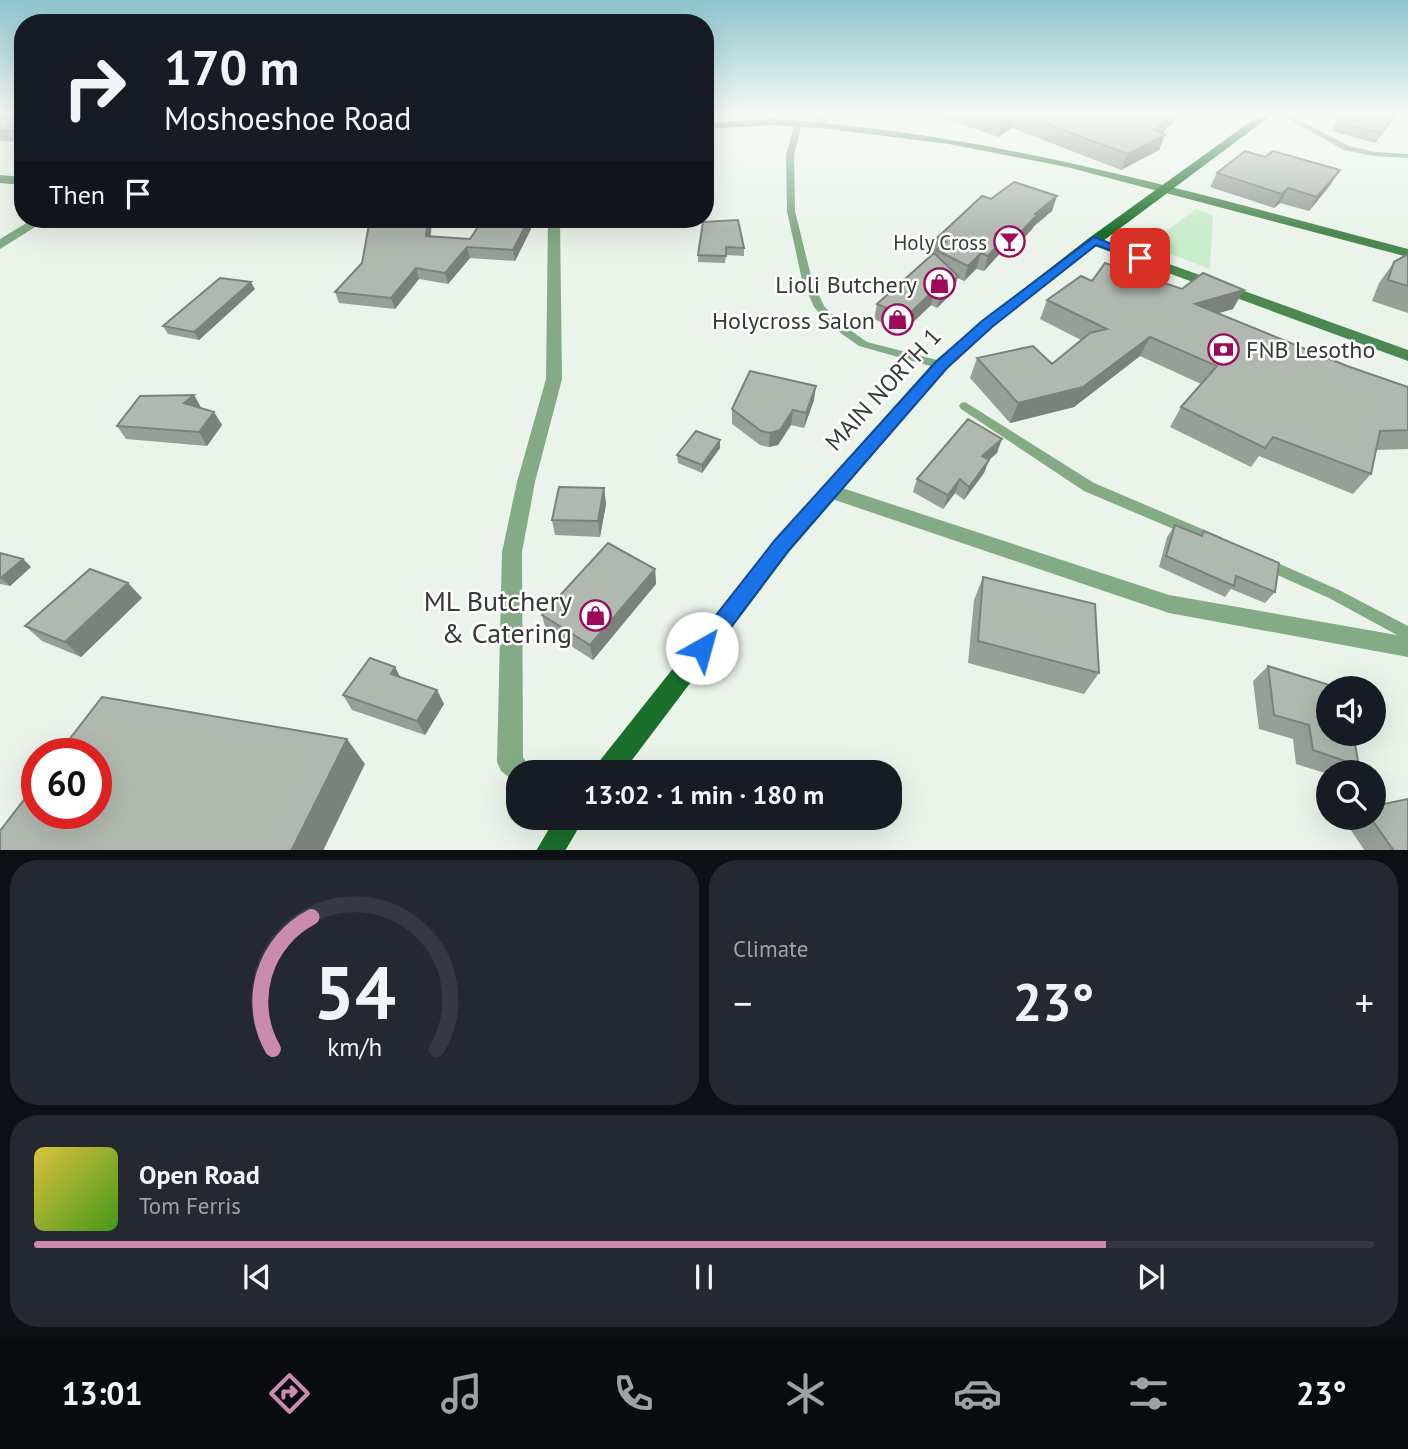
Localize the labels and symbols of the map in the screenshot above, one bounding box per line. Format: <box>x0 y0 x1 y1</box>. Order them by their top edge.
bar icon: Holy Cross <box>993 225 1027 259</box>
pin <box>1110 228 1170 288</box>
place label: Holy Cross <box>893 229 987 256</box>
shop icon: Lioli Butchery <box>923 267 957 301</box>
place label: Lioli Butchery <box>775 269 917 300</box>
shop icon: Holycross Salon <box>881 303 915 337</box>
place label: Holycross Salon <box>712 305 875 336</box>
street label: MAIN NORTH 1 <box>818 321 948 457</box>
bank icon: FNB Lesotho <box>1206 332 1240 366</box>
place label: FNB Lesotho <box>1246 334 1375 365</box>
place label: ML Butchery & Catering <box>424 582 572 651</box>
shop icon: ML Butchery & Catering <box>578 599 612 633</box>
position arrow <box>665 611 739 685</box>
speed limit sign: 60 <box>21 738 112 829</box>

